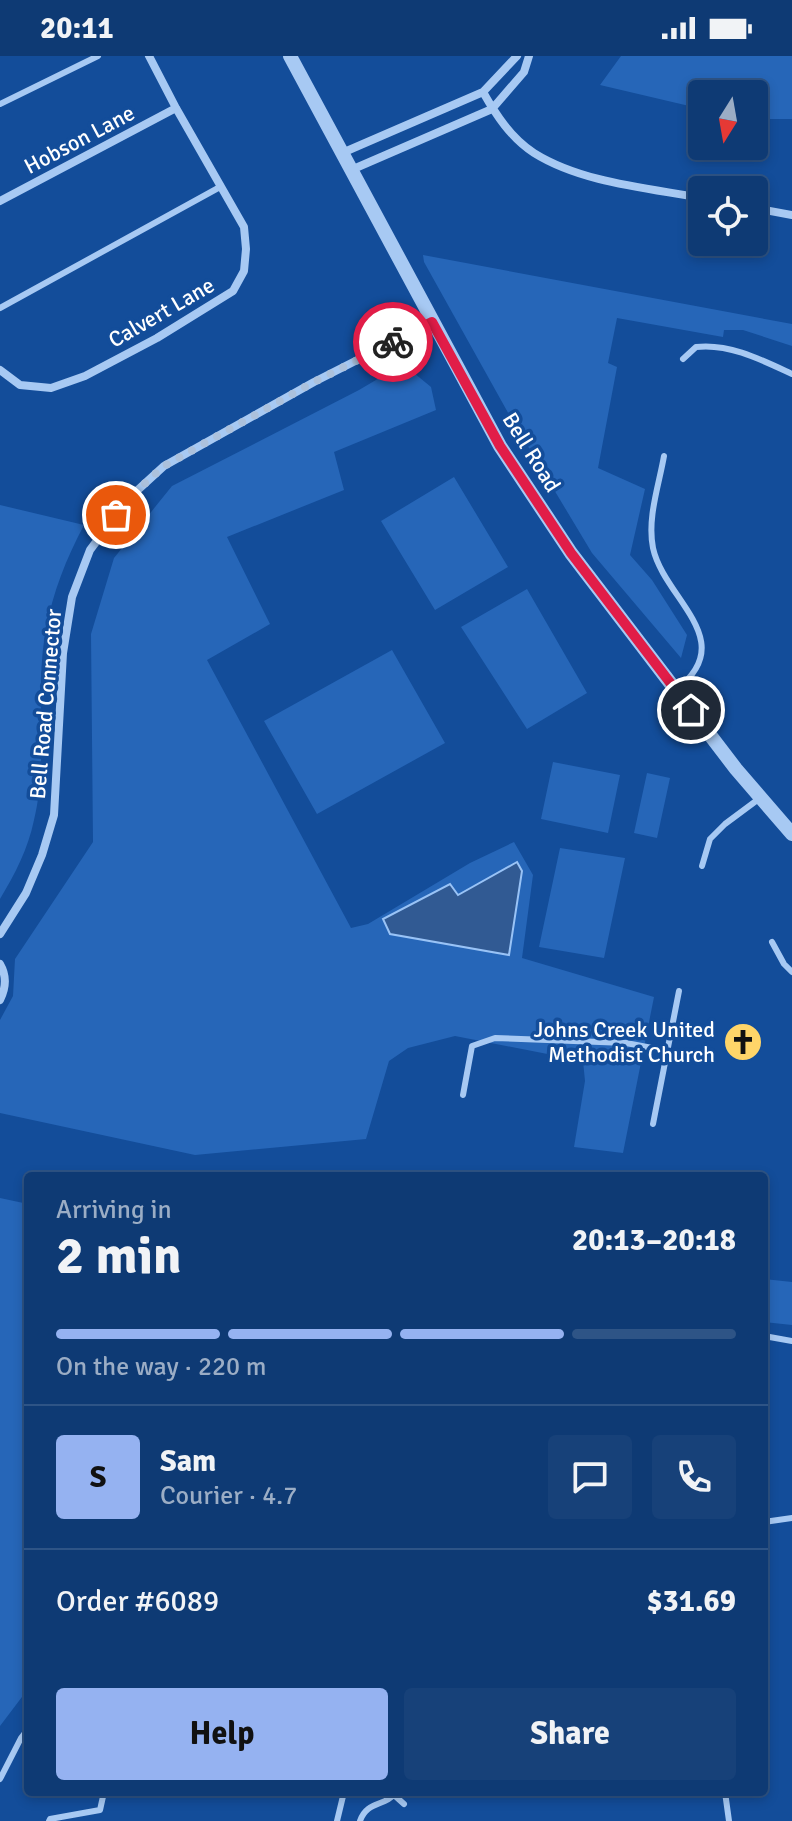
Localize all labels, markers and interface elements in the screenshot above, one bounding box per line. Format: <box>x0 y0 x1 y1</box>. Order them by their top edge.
text: 20:11 <box>40 10 114 47</box>
north arrow <box>688 80 768 160</box>
map controls <box>688 80 768 256</box>
street label: Hobson Lane <box>19 99 139 180</box>
button: locate <box>688 176 768 256</box>
street label: Calvert Lane <box>103 271 219 354</box>
courier <box>353 302 433 382</box>
icon: bike <box>371 320 415 364</box>
street label: Bell Road <box>497 407 567 497</box>
pin <box>82 481 150 549</box>
icon: bag <box>94 493 138 537</box>
street label: Bell Road Connector <box>24 608 67 800</box>
pin <box>657 676 725 744</box>
icon: home <box>669 688 713 732</box>
place label: Johns Creek United Methodist Church <box>534 1016 715 1068</box>
church icon: Johns Creek United Methodist Church <box>722 1021 764 1063</box>
text: Arriving in <box>56 1194 172 1226</box>
text: 20:13–20:18 <box>572 1222 736 1259</box>
text: 2 min <box>56 1224 182 1288</box>
text: On the way · 220 m <box>56 1351 266 1383</box>
button: chat <box>548 1435 632 1519</box>
button: phone <box>652 1435 736 1519</box>
text: Sam <box>160 1443 216 1480</box>
text: S <box>90 1459 106 1496</box>
text: Courier · 4.7 <box>160 1480 297 1512</box>
text: Order #6089 <box>56 1583 219 1620</box>
text: $31.69 <box>646 1583 736 1620</box>
button: Help <box>56 1688 388 1780</box>
button: Share <box>404 1688 736 1780</box>

